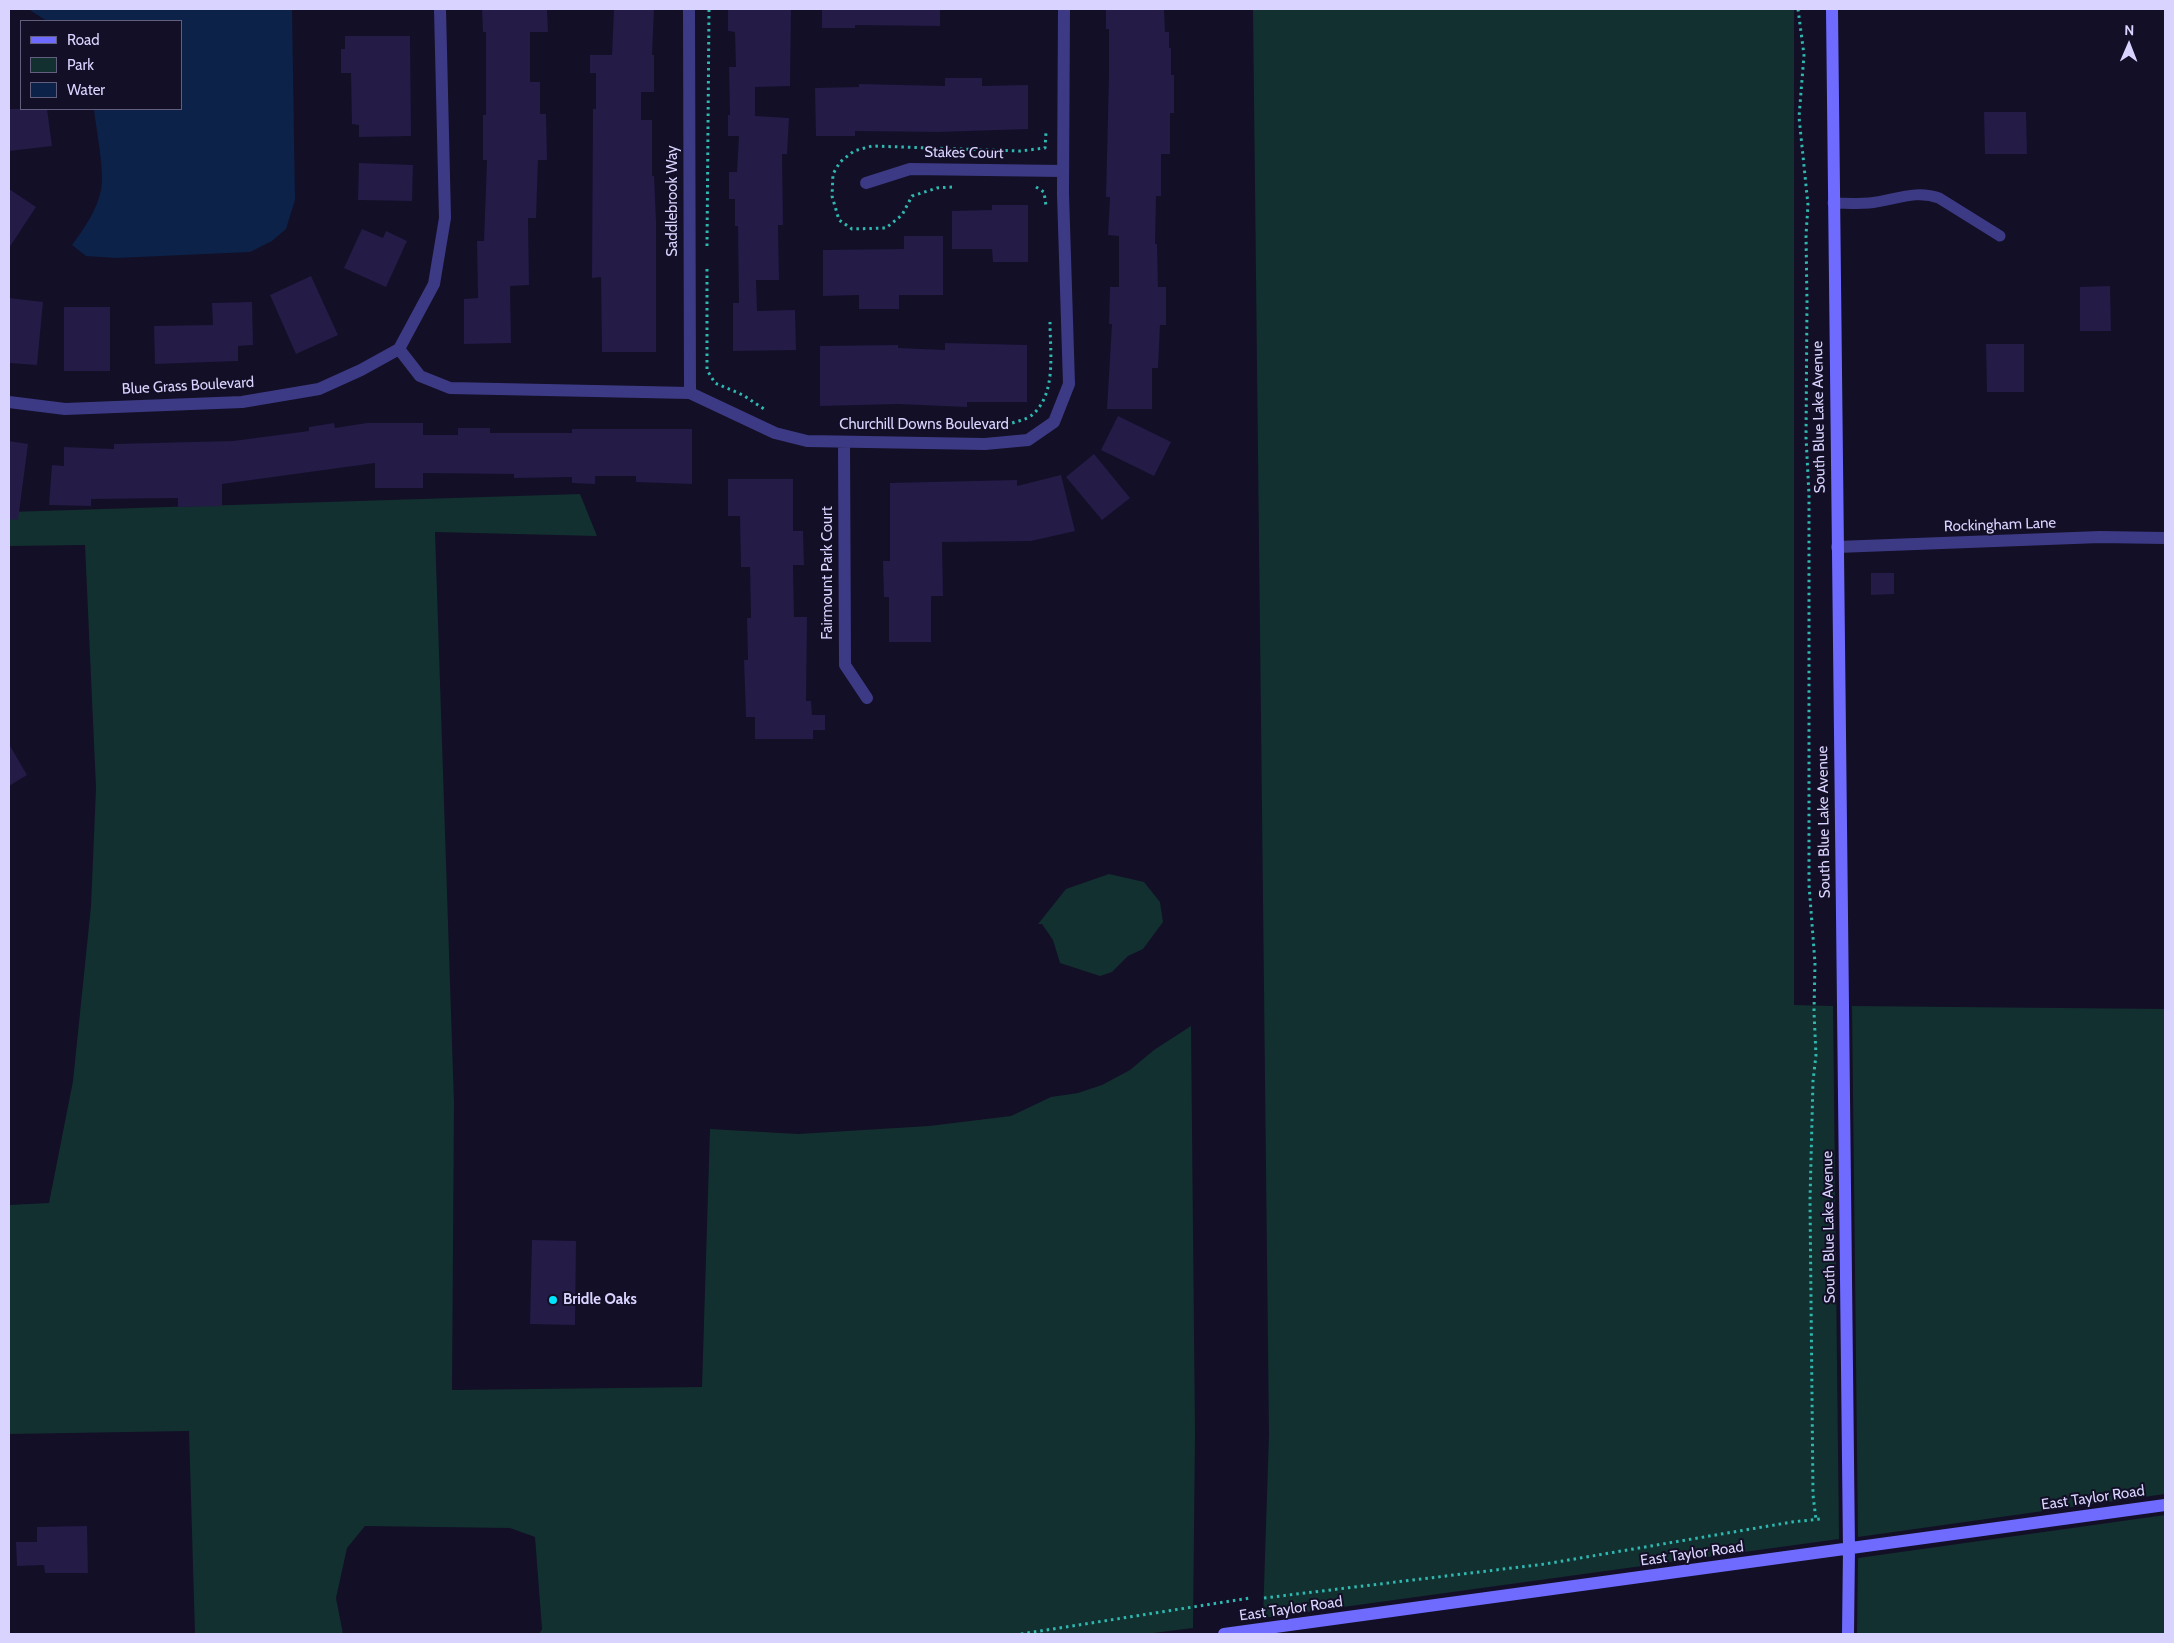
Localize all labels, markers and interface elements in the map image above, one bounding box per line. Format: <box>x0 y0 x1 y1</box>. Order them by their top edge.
legend <box>20 20 182 110</box>
north arrow <box>2104 20 2154 70</box>
text: N <box>2124 21 2134 39</box>
text: Road <box>67 31 100 49</box>
text: Park <box>67 56 94 74</box>
text: Water <box>67 81 105 99</box>
street label: Stakes Court <box>924 143 1004 163</box>
street label: Saddlebrook Way <box>664 145 682 257</box>
street label: South Blue Lake Avenue <box>1809 341 1829 493</box>
street label: Blue Grass Boulevard <box>121 374 255 398</box>
street label: Churchill Downs Boulevard <box>839 416 1009 434</box>
street label: Fairmount Park Court <box>819 506 837 640</box>
street label: Rockingham Lane <box>1944 514 2056 536</box>
street label: South Blue Lake Avenue <box>1814 746 1834 898</box>
street label: South Blue Lake Avenue <box>1819 1151 1839 1303</box>
place label: Bridle Oaks <box>563 1291 637 1309</box>
marker: Bridle Oaks <box>547 1294 559 1306</box>
street label: East Taylor Road <box>2040 1482 2146 1514</box>
street label: East Taylor Road <box>1639 1538 1745 1570</box>
street label: East Taylor Road <box>1238 1593 1344 1625</box>

